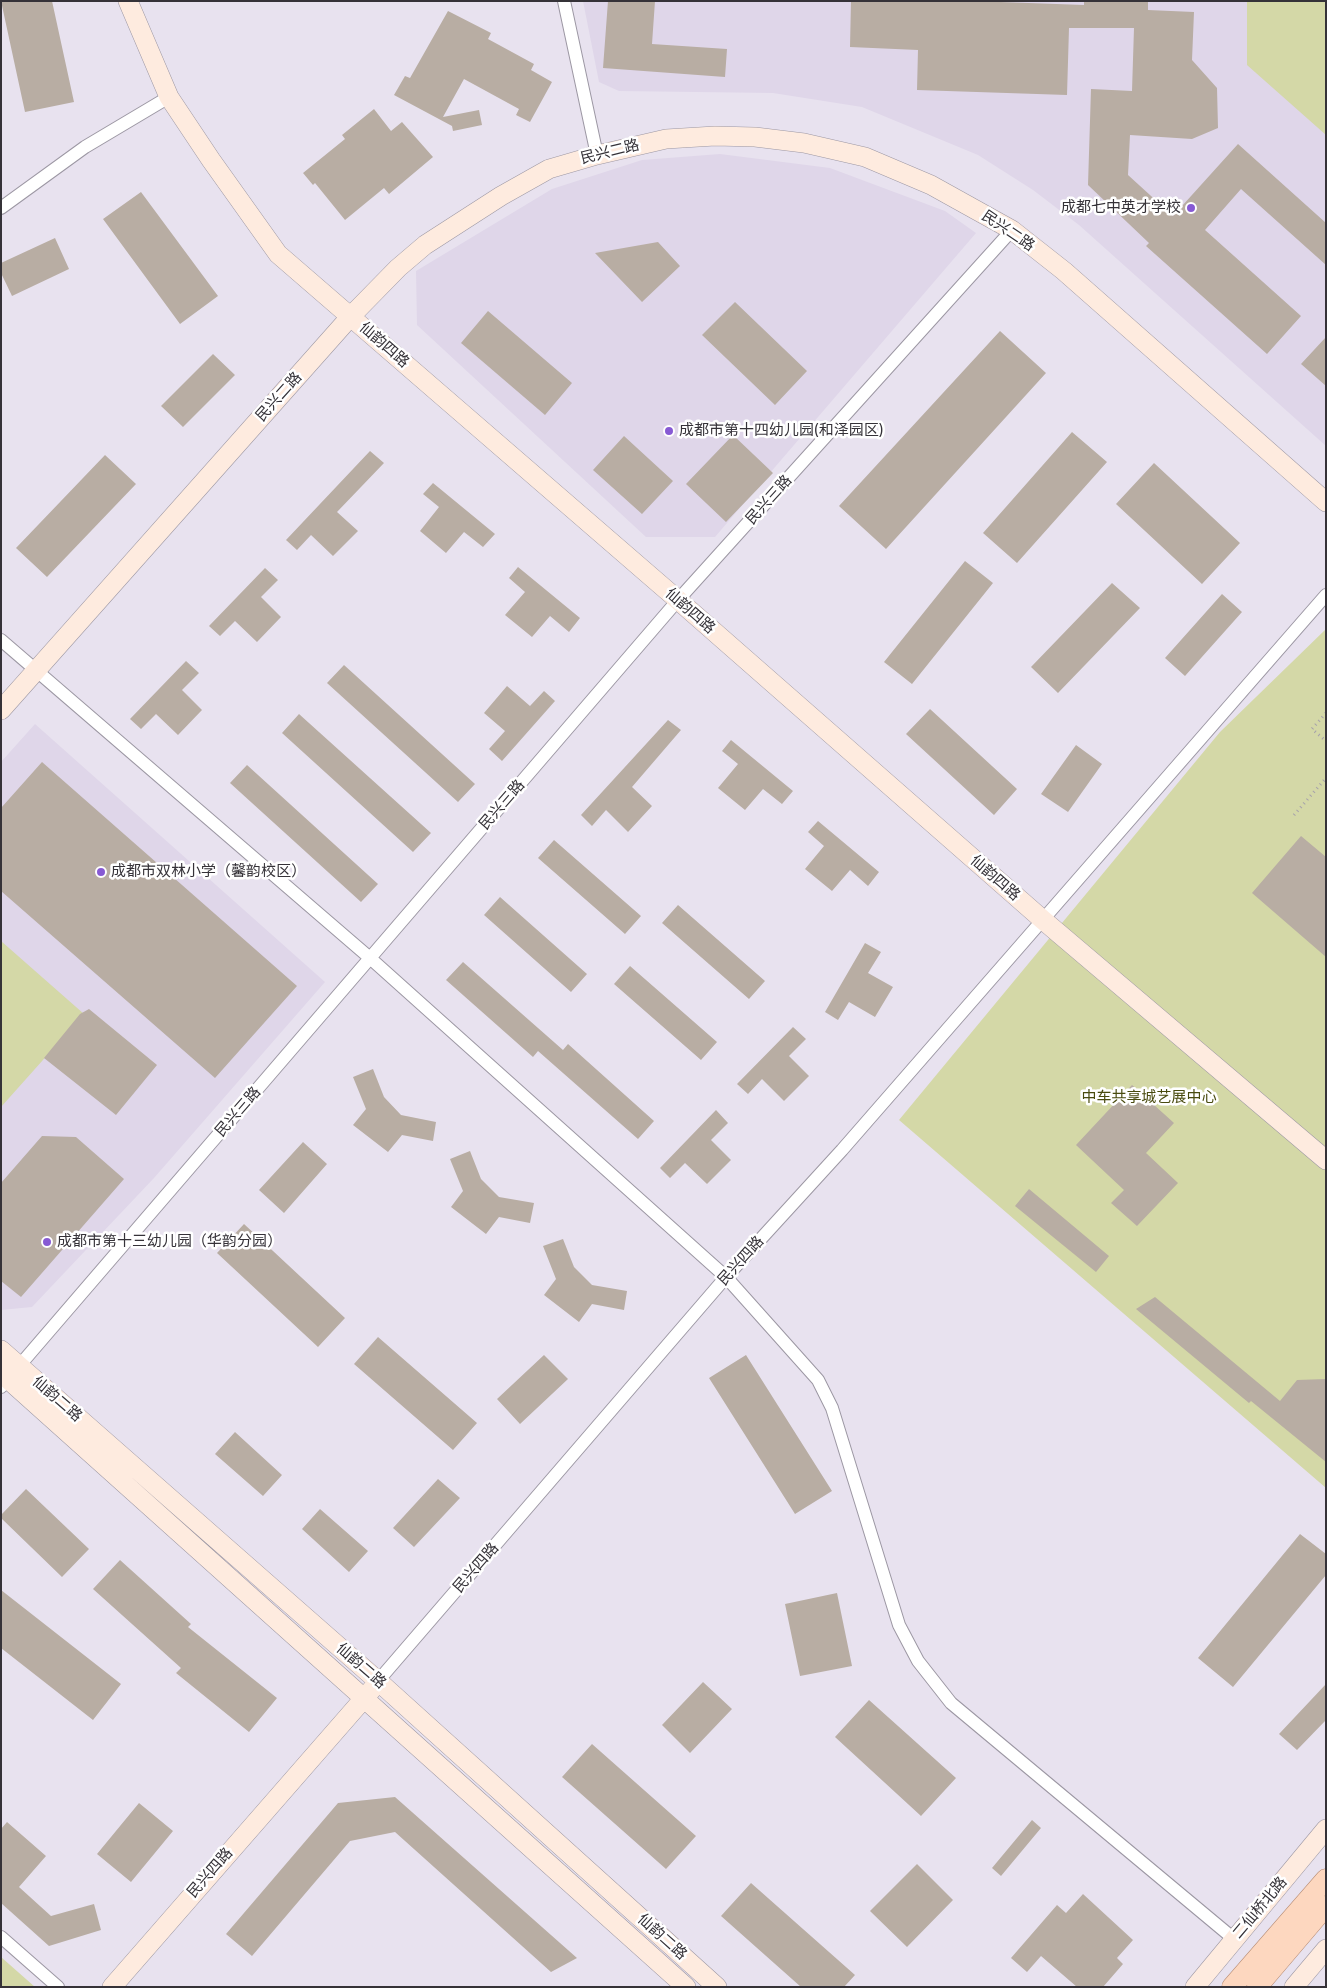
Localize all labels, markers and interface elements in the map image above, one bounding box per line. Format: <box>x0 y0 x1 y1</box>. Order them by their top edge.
street label: 民兴二路 <box>579 136 641 168</box>
place label: 成都七中英才学校 <box>1061 199 1181 217</box>
marker: 成都七中英才学校 <box>1185 202 1197 214</box>
street label: 民兴二路 <box>978 207 1038 255</box>
street label: 仙韵四路 <box>355 319 413 371</box>
street label: 民兴二路 <box>252 369 306 425</box>
place label: 成都市第十四幼儿园(和泽园区) <box>679 422 883 440</box>
marker: 成都市第十四幼儿园(和泽园区) <box>663 425 675 437</box>
street label: 民兴三路 <box>742 472 796 528</box>
street label: 仙韵四路 <box>661 585 719 637</box>
street label: 民兴三路 <box>476 776 528 834</box>
street label: 仙韵四路 <box>966 852 1024 904</box>
place label: 成都市双林小学（馨韵校区） <box>111 863 306 881</box>
marker: 成都市双林小学（馨韵校区） <box>95 866 107 878</box>
street label: 民兴三路 <box>212 1083 264 1141</box>
park label: 中车共享城艺展中心 <box>1082 1089 1216 1107</box>
place label: 成都市第十三幼儿园（华韵分园） <box>57 1233 282 1251</box>
street label: 民兴四路 <box>714 1233 768 1289</box>
marker: 成都市第十三幼儿园（华韵分园） <box>41 1236 53 1248</box>
street label: 仙韵二路 <box>28 1373 86 1425</box>
street label: 民兴四路 <box>450 1539 502 1597</box>
street label: 仙韵二路 <box>332 1640 390 1692</box>
street label: 民兴四路 <box>184 1844 236 1902</box>
street label: 二仙桥北路 <box>1229 1873 1291 1943</box>
street label: 仙韵二路 <box>634 1910 690 1964</box>

